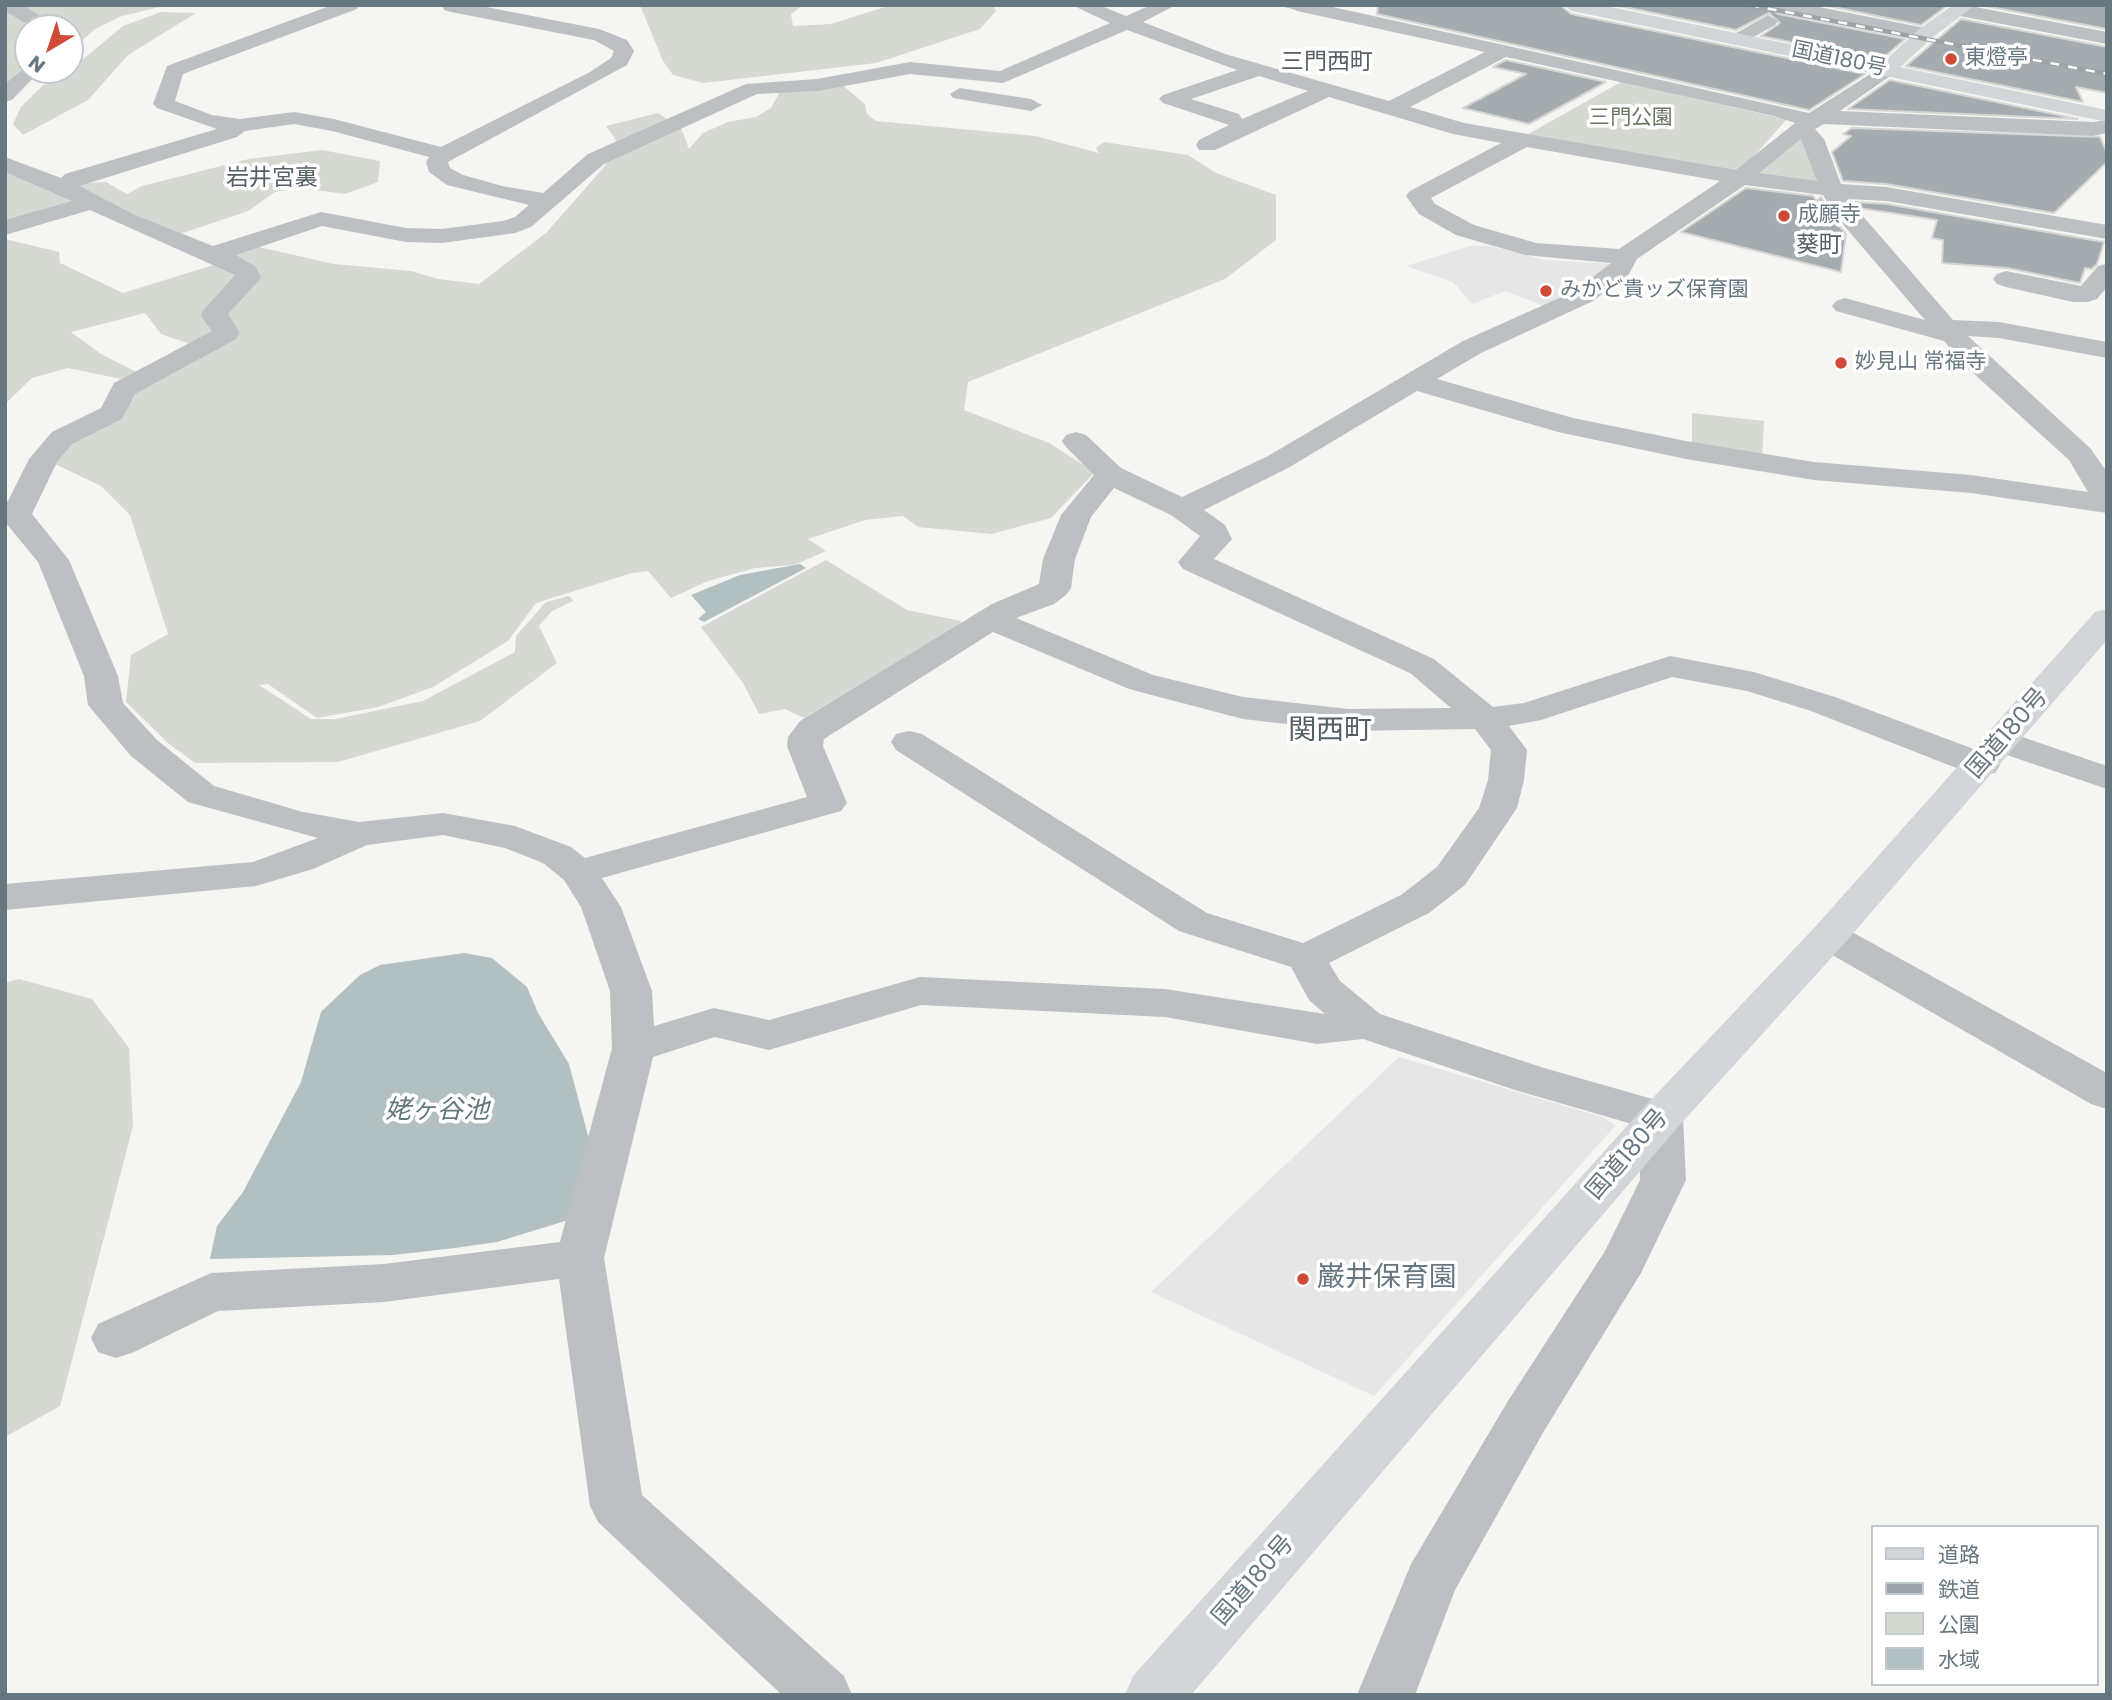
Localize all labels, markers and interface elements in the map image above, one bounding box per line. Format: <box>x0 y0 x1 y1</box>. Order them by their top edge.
north arrow <box>14 14 84 84</box>
street label: 国道180号 <box>1789 38 1889 82</box>
place label: 東燈亭 <box>1965 46 2028 72</box>
text: N <box>23 49 51 79</box>
district label: 三門西町 <box>1281 49 1373 77</box>
marker: 東燈亭 <box>1943 51 1959 67</box>
park label: 三門公園 <box>1589 106 1673 132</box>
district label: 岩井宮裏 <box>226 165 318 193</box>
place label: 成願寺 <box>1798 203 1861 229</box>
marker: 成願寺 <box>1776 208 1792 224</box>
district label: 葵町 <box>1796 232 1842 260</box>
place label: みかど貴ッズ保育園 <box>1560 278 1749 304</box>
marker: みかど貴ッズ保育園 <box>1538 283 1554 299</box>
place label: 妙見山 常福寺 <box>1855 350 1987 376</box>
marker: 妙見山 常福寺 <box>1833 355 1849 371</box>
street label: 国道180号 <box>1961 683 2055 785</box>
district label: 関西町 <box>1288 715 1372 749</box>
water label: 姥ヶ谷池 <box>385 1095 489 1127</box>
street label: 国道180号 <box>1581 1104 1675 1206</box>
place label: 巌井保育園 <box>1317 1262 1457 1296</box>
marker: 巌井保育園 <box>1295 1271 1311 1287</box>
legend <box>1870 1525 2098 1686</box>
street label: 国道180号 <box>1207 1530 1301 1632</box>
text: 道路 <box>1938 1540 1980 1569</box>
text: 鉄道 <box>1938 1575 1980 1604</box>
text: 公園 <box>1938 1610 1980 1639</box>
text: 水域 <box>1938 1645 1980 1674</box>

